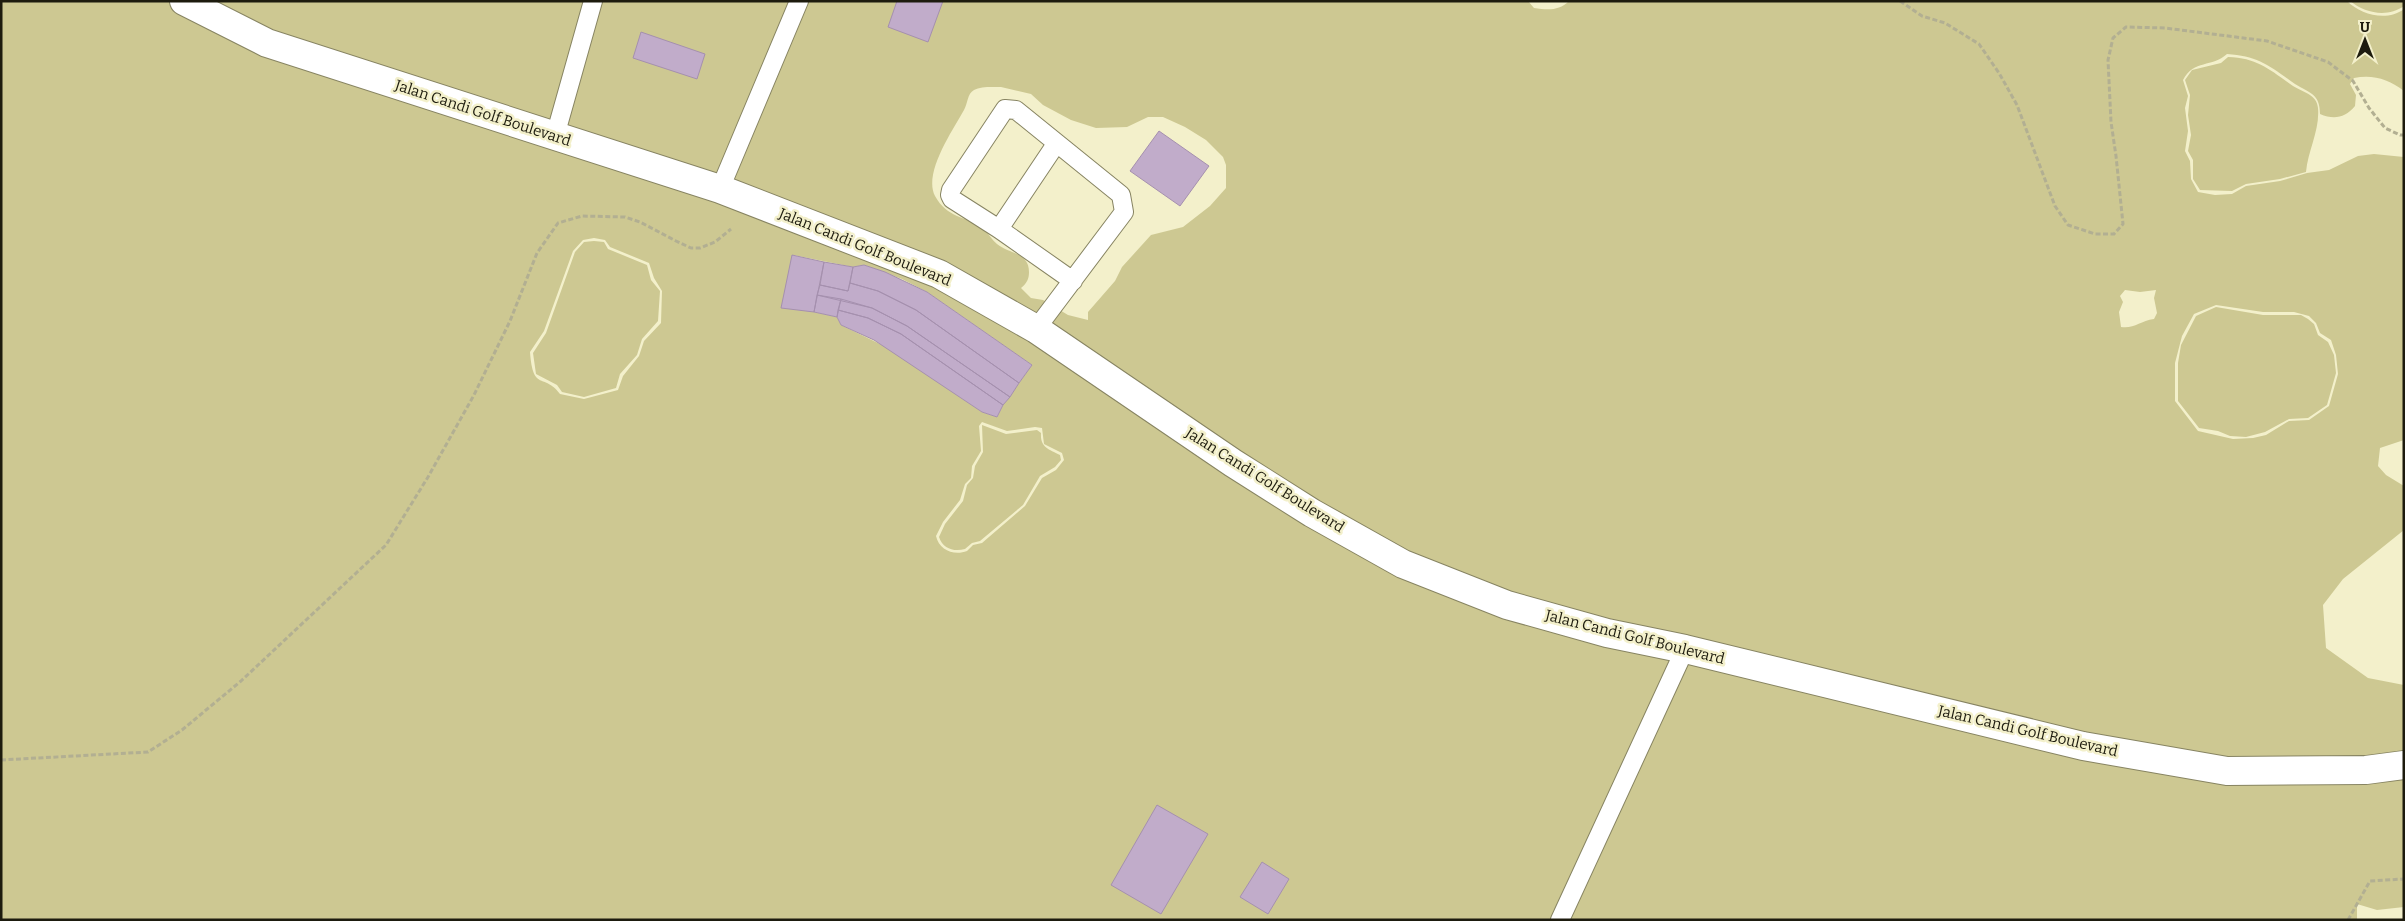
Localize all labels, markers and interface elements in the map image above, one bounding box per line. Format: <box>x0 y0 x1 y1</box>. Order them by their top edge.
north arrow <box>2340 15 2390 65</box>
text: U <box>2360 19 2371 36</box>
street label: Jalan Candi Golf Boulevard <box>392 76 573 150</box>
street label: Jalan Candi Golf Boulevard <box>775 204 954 290</box>
street label: Jalan Candi Golf Boulevard <box>1181 423 1348 536</box>
street label: Jalan Candi Golf Boulevard <box>1543 606 1727 668</box>
street label: Jalan Candi Golf Boulevard <box>1935 701 2120 760</box>

